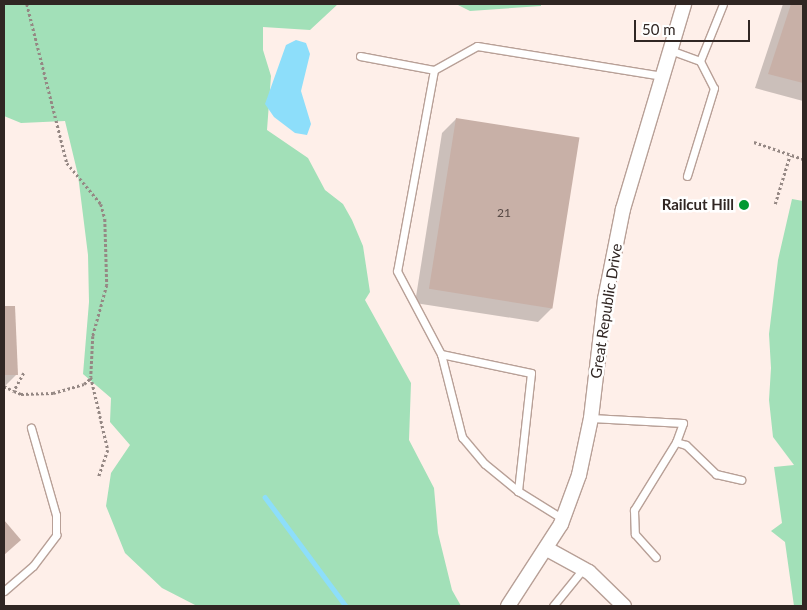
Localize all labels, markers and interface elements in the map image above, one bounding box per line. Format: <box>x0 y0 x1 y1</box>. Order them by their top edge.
scale bar <box>637 10 753 42</box>
text: 50 m <box>642 20 676 38</box>
place label: Railcut Hill <box>662 196 734 214</box>
marker: Railcut Hill <box>738 199 750 211</box>
house number: 21 <box>497 206 511 220</box>
street label: Great Republic Drive <box>586 242 626 380</box>

